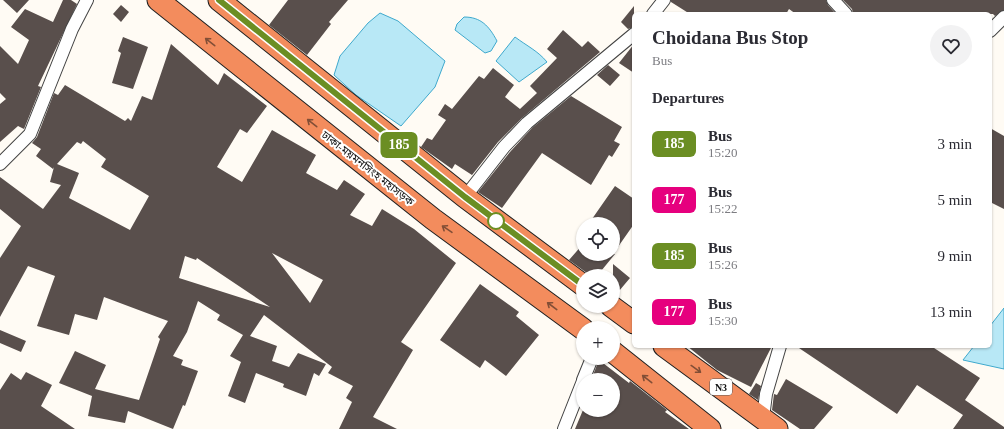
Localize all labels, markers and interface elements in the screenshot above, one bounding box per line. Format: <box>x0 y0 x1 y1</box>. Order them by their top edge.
button: heart <box>930 25 972 67</box>
text: Choidana Bus Stop <box>652 27 808 48</box>
one-way arrow <box>204 38 215 47</box>
text: Bus <box>652 53 672 68</box>
text: Departures <box>652 90 724 106</box>
one-way arrow <box>306 119 317 127</box>
street label: ঢাকা-ময়মনসিংহ মহাসড়ক <box>319 128 417 208</box>
text: Bus <box>708 128 732 144</box>
line badge: 185 <box>376 132 422 158</box>
text: 185 <box>664 136 685 151</box>
text: 3 min <box>937 136 972 152</box>
text: 185 <box>389 137 410 152</box>
text: 15:20 <box>708 145 738 160</box>
text: Bus <box>708 184 732 200</box>
text: 177 <box>664 192 685 207</box>
text: 5 min <box>937 192 972 208</box>
text: 15:22 <box>708 201 738 216</box>
unlabelled marker <box>487 212 505 230</box>
map controls <box>576 217 620 417</box>
button: locate <box>576 217 620 261</box>
one-way arrow <box>442 225 453 233</box>
text: Bus <box>708 240 732 256</box>
text: 185 <box>664 248 685 263</box>
text: 9 min <box>937 248 972 264</box>
text: 15:26 <box>708 257 738 272</box>
button: layers <box>576 269 620 313</box>
text: Bus <box>708 296 732 312</box>
one-way arrow <box>546 302 557 310</box>
text: 177 <box>664 304 685 319</box>
text: 13 min <box>930 304 972 320</box>
text: 15:30 <box>708 313 738 328</box>
button: + <box>576 321 620 365</box>
one-way arrow <box>690 365 701 373</box>
button: − <box>576 373 620 417</box>
one-way arrow <box>641 375 652 383</box>
road number: N3 <box>710 379 732 395</box>

